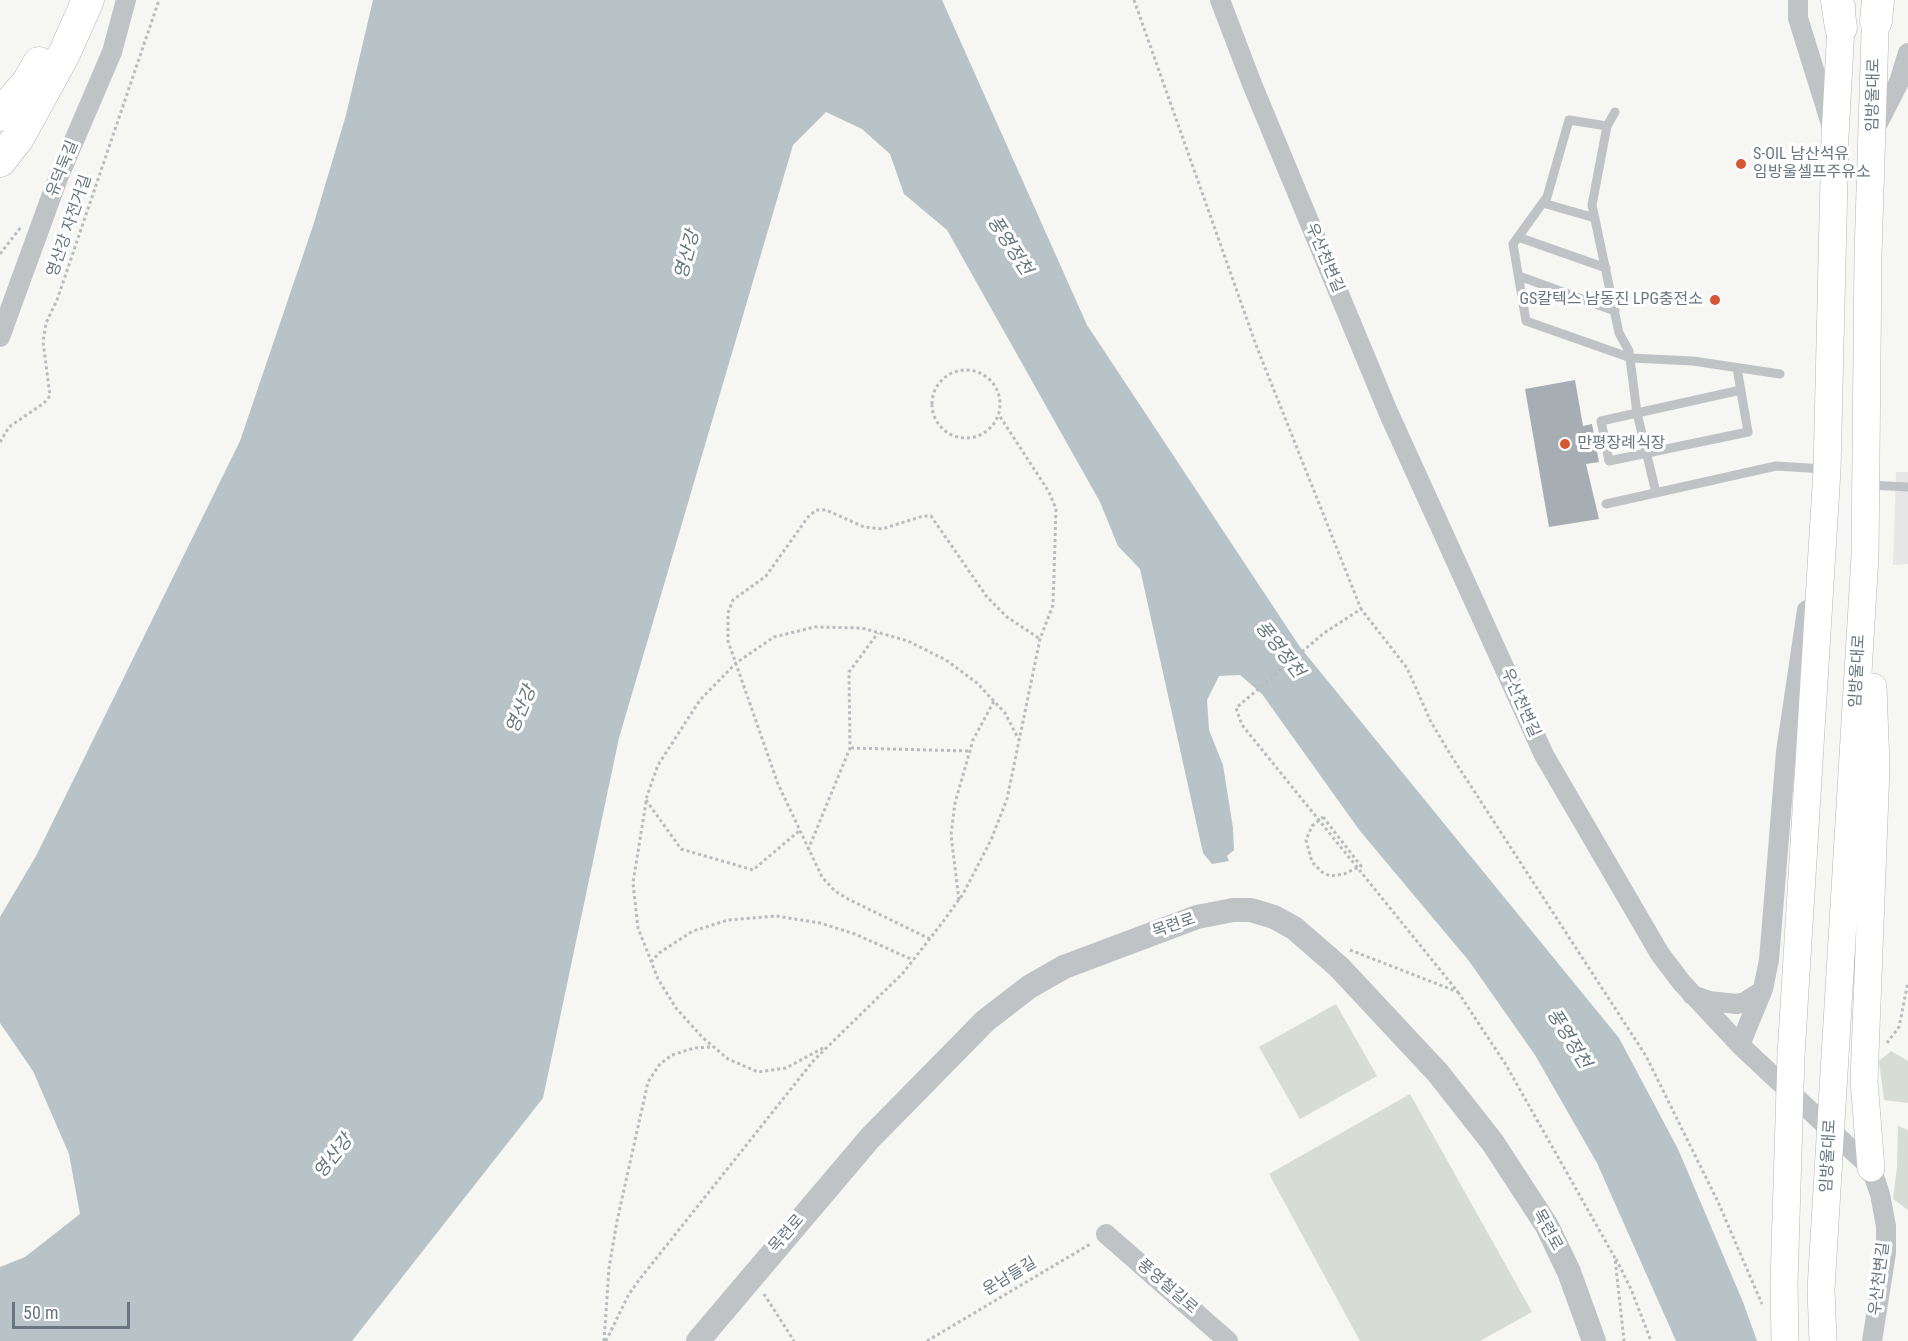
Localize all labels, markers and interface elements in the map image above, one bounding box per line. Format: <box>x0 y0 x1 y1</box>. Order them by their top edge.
street label: 임방울대로 <box>1864 58 1884 132</box>
street label: 유덕둑길 <box>43 138 83 200</box>
place label: S-OIL 남산석유 임방울셀프주유소 <box>1753 145 1871 183</box>
marker: S-OIL 남산석유 임방울셀프주유소 <box>1734 157 1748 171</box>
street label: 영산강 자전거길 <box>44 172 96 280</box>
water label: 풍영정천 <box>982 212 1036 280</box>
street label: 우산천변길 <box>1301 220 1347 296</box>
water label: 영산강 <box>671 228 705 282</box>
place label: GS칼텍스 남동진 LPG충전소 <box>1519 290 1703 310</box>
marker: GS칼텍스 남동진 LPG충전소 <box>1708 293 1722 307</box>
place label: 만평장례식장 <box>1577 434 1665 454</box>
marker: 만평장례식장 <box>1558 437 1572 451</box>
water label: 풍영정천 <box>1250 617 1308 683</box>
street label: 임방울대로 <box>1846 634 1870 708</box>
street label: 우산천변길 <box>1496 665 1544 741</box>
water label: 영산강 <box>502 683 542 737</box>
street label: 목련로 <box>1150 910 1198 942</box>
water label: 풍영정천 <box>1541 1005 1595 1073</box>
street label: 임방울대로 <box>1817 1119 1841 1193</box>
water label: 영산강 <box>310 1131 358 1183</box>
street label: 목련로 <box>1528 1206 1566 1254</box>
street label: 목련로 <box>765 1211 809 1257</box>
street label: 우산천변길 <box>1866 1241 1894 1317</box>
street label: 운남들길 <box>980 1254 1040 1300</box>
street label: 풍영철길로 <box>1133 1256 1201 1318</box>
scale bar <box>15 1290 134 1328</box>
text: 50 m <box>23 1302 58 1323</box>

